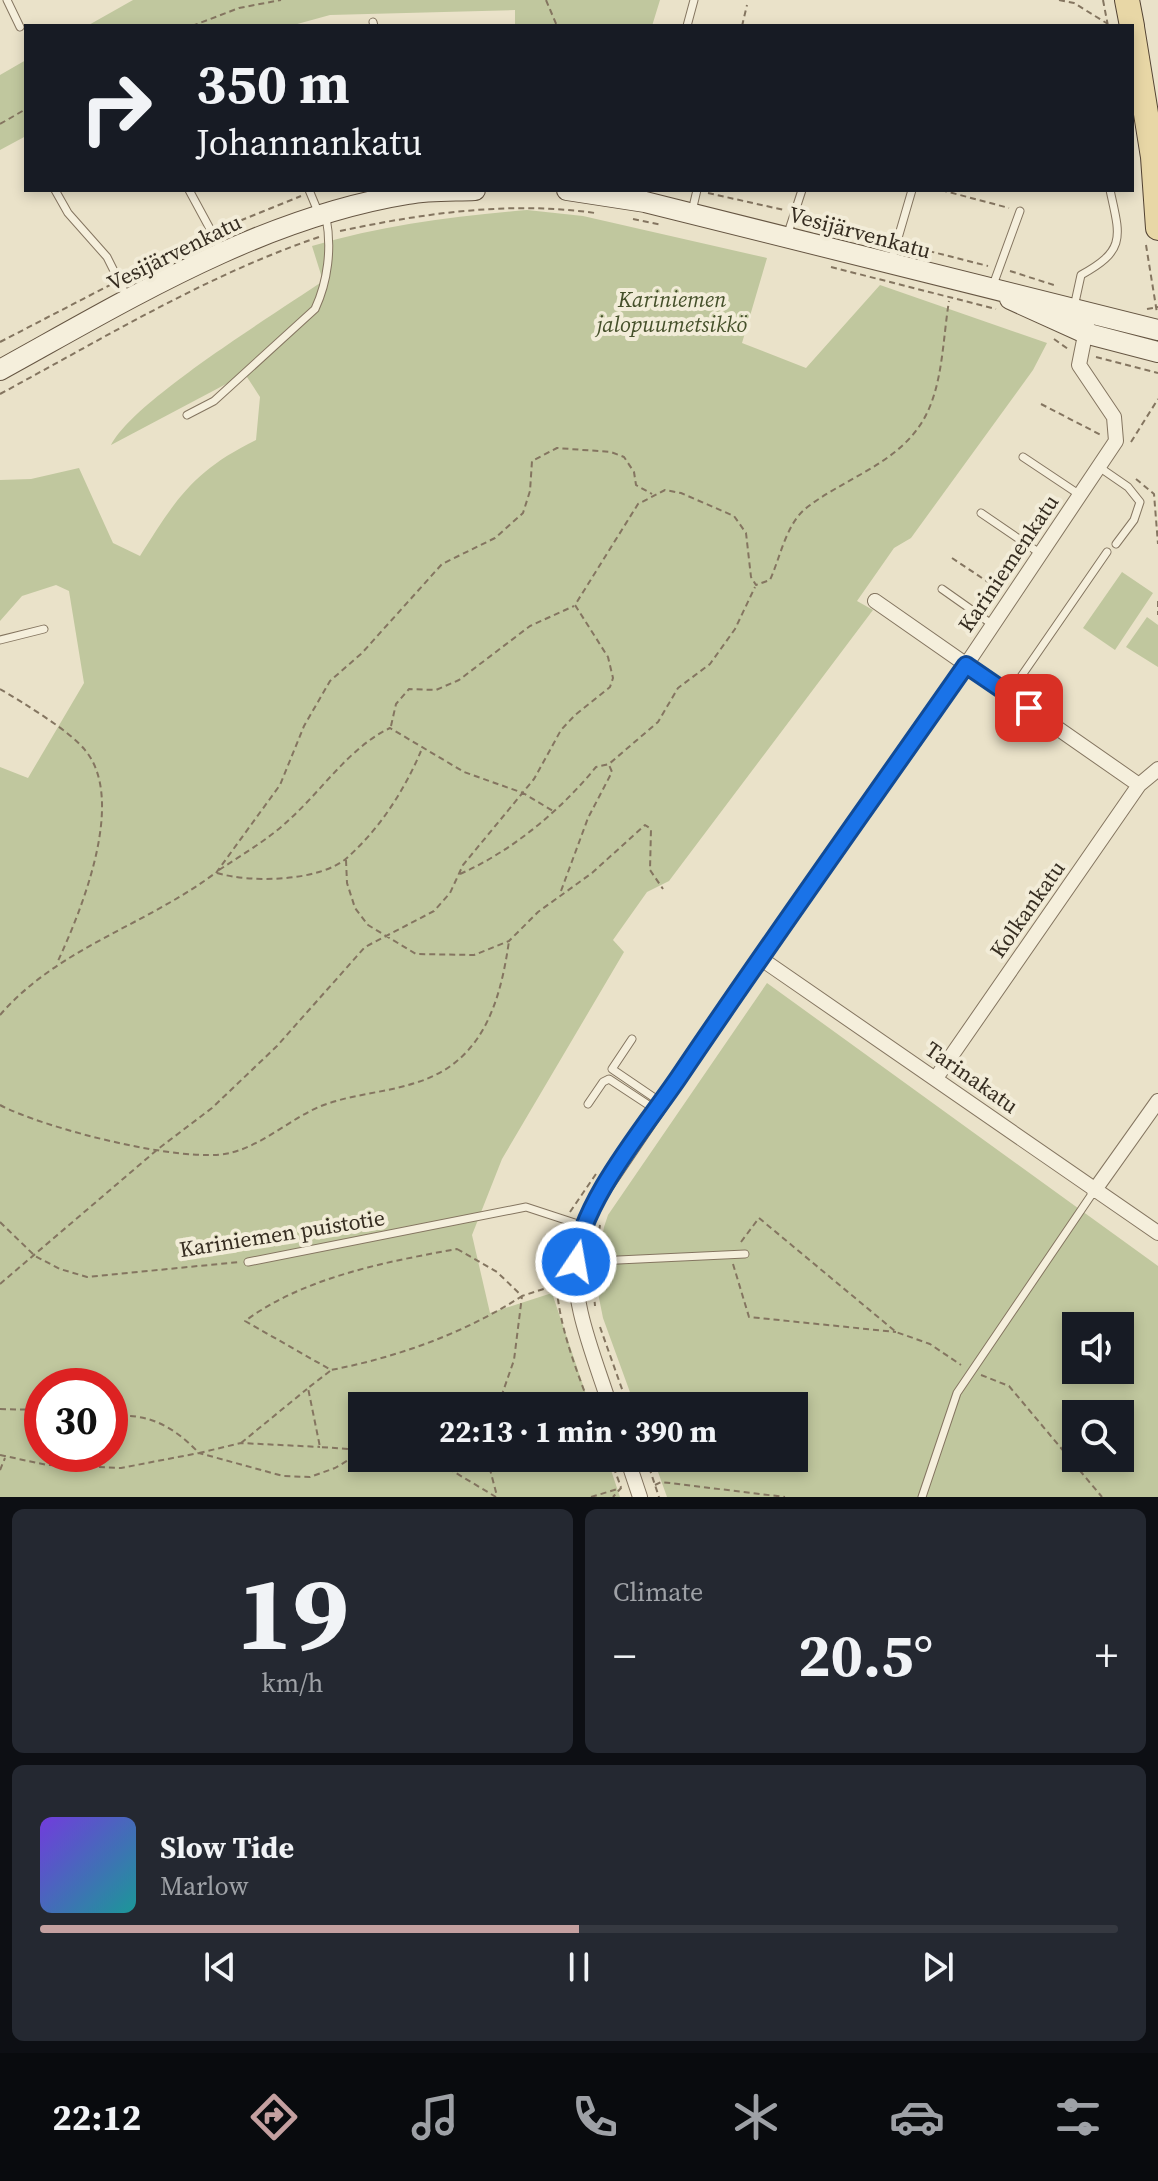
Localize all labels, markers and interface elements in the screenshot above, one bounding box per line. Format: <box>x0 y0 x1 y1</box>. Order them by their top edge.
text: 350 m <box>196 45 350 122</box>
icon: right <box>64 56 168 160</box>
text: Johannankatu <box>196 118 422 167</box>
street label: Vesijärvenkatu <box>786 199 934 265</box>
street label: Vesijärvenkatu <box>102 207 246 297</box>
park label: Kariniemen jalopuumetsikkö <box>595 284 747 339</box>
street label: Kariniemenkatu <box>951 488 1065 638</box>
pin <box>995 674 1063 742</box>
icon: arrive <box>1007 686 1051 730</box>
street label: Kolkankatu <box>983 854 1072 964</box>
street label: Tarinakatu <box>920 1034 1025 1120</box>
street label: Kariniemen puistotie <box>177 1202 387 1264</box>
position arrow <box>534 1220 618 1304</box>
map controls <box>1062 1312 1134 1472</box>
button: sound <box>1062 1312 1134 1384</box>
speed limit sign: 30 <box>24 1368 128 1472</box>
button: search <box>1062 1400 1134 1472</box>
text: 22:13 · 1 min · 390 m <box>439 1411 717 1452</box>
text: 19 <box>236 1541 349 1684</box>
text: Climate <box>613 1574 703 1610</box>
text: 20.5° <box>798 1614 933 1696</box>
text: − <box>613 1625 636 1686</box>
text: + <box>1095 1625 1118 1686</box>
text: km/h <box>262 1665 323 1701</box>
text: Slow Tide <box>160 1827 294 1868</box>
text: Marlow <box>160 1868 249 1904</box>
icon: previous <box>198 1945 242 1989</box>
icon: pause <box>557 1945 601 1989</box>
icon: next <box>916 1945 960 1989</box>
icon: directions <box>246 2089 302 2145</box>
icon: music <box>407 2089 463 2145</box>
icon: phone <box>567 2089 623 2145</box>
icon: climate <box>728 2089 784 2145</box>
icon: car <box>889 2089 945 2145</box>
icon: filters <box>1050 2089 1106 2145</box>
text: 22:12 <box>52 2093 141 2142</box>

